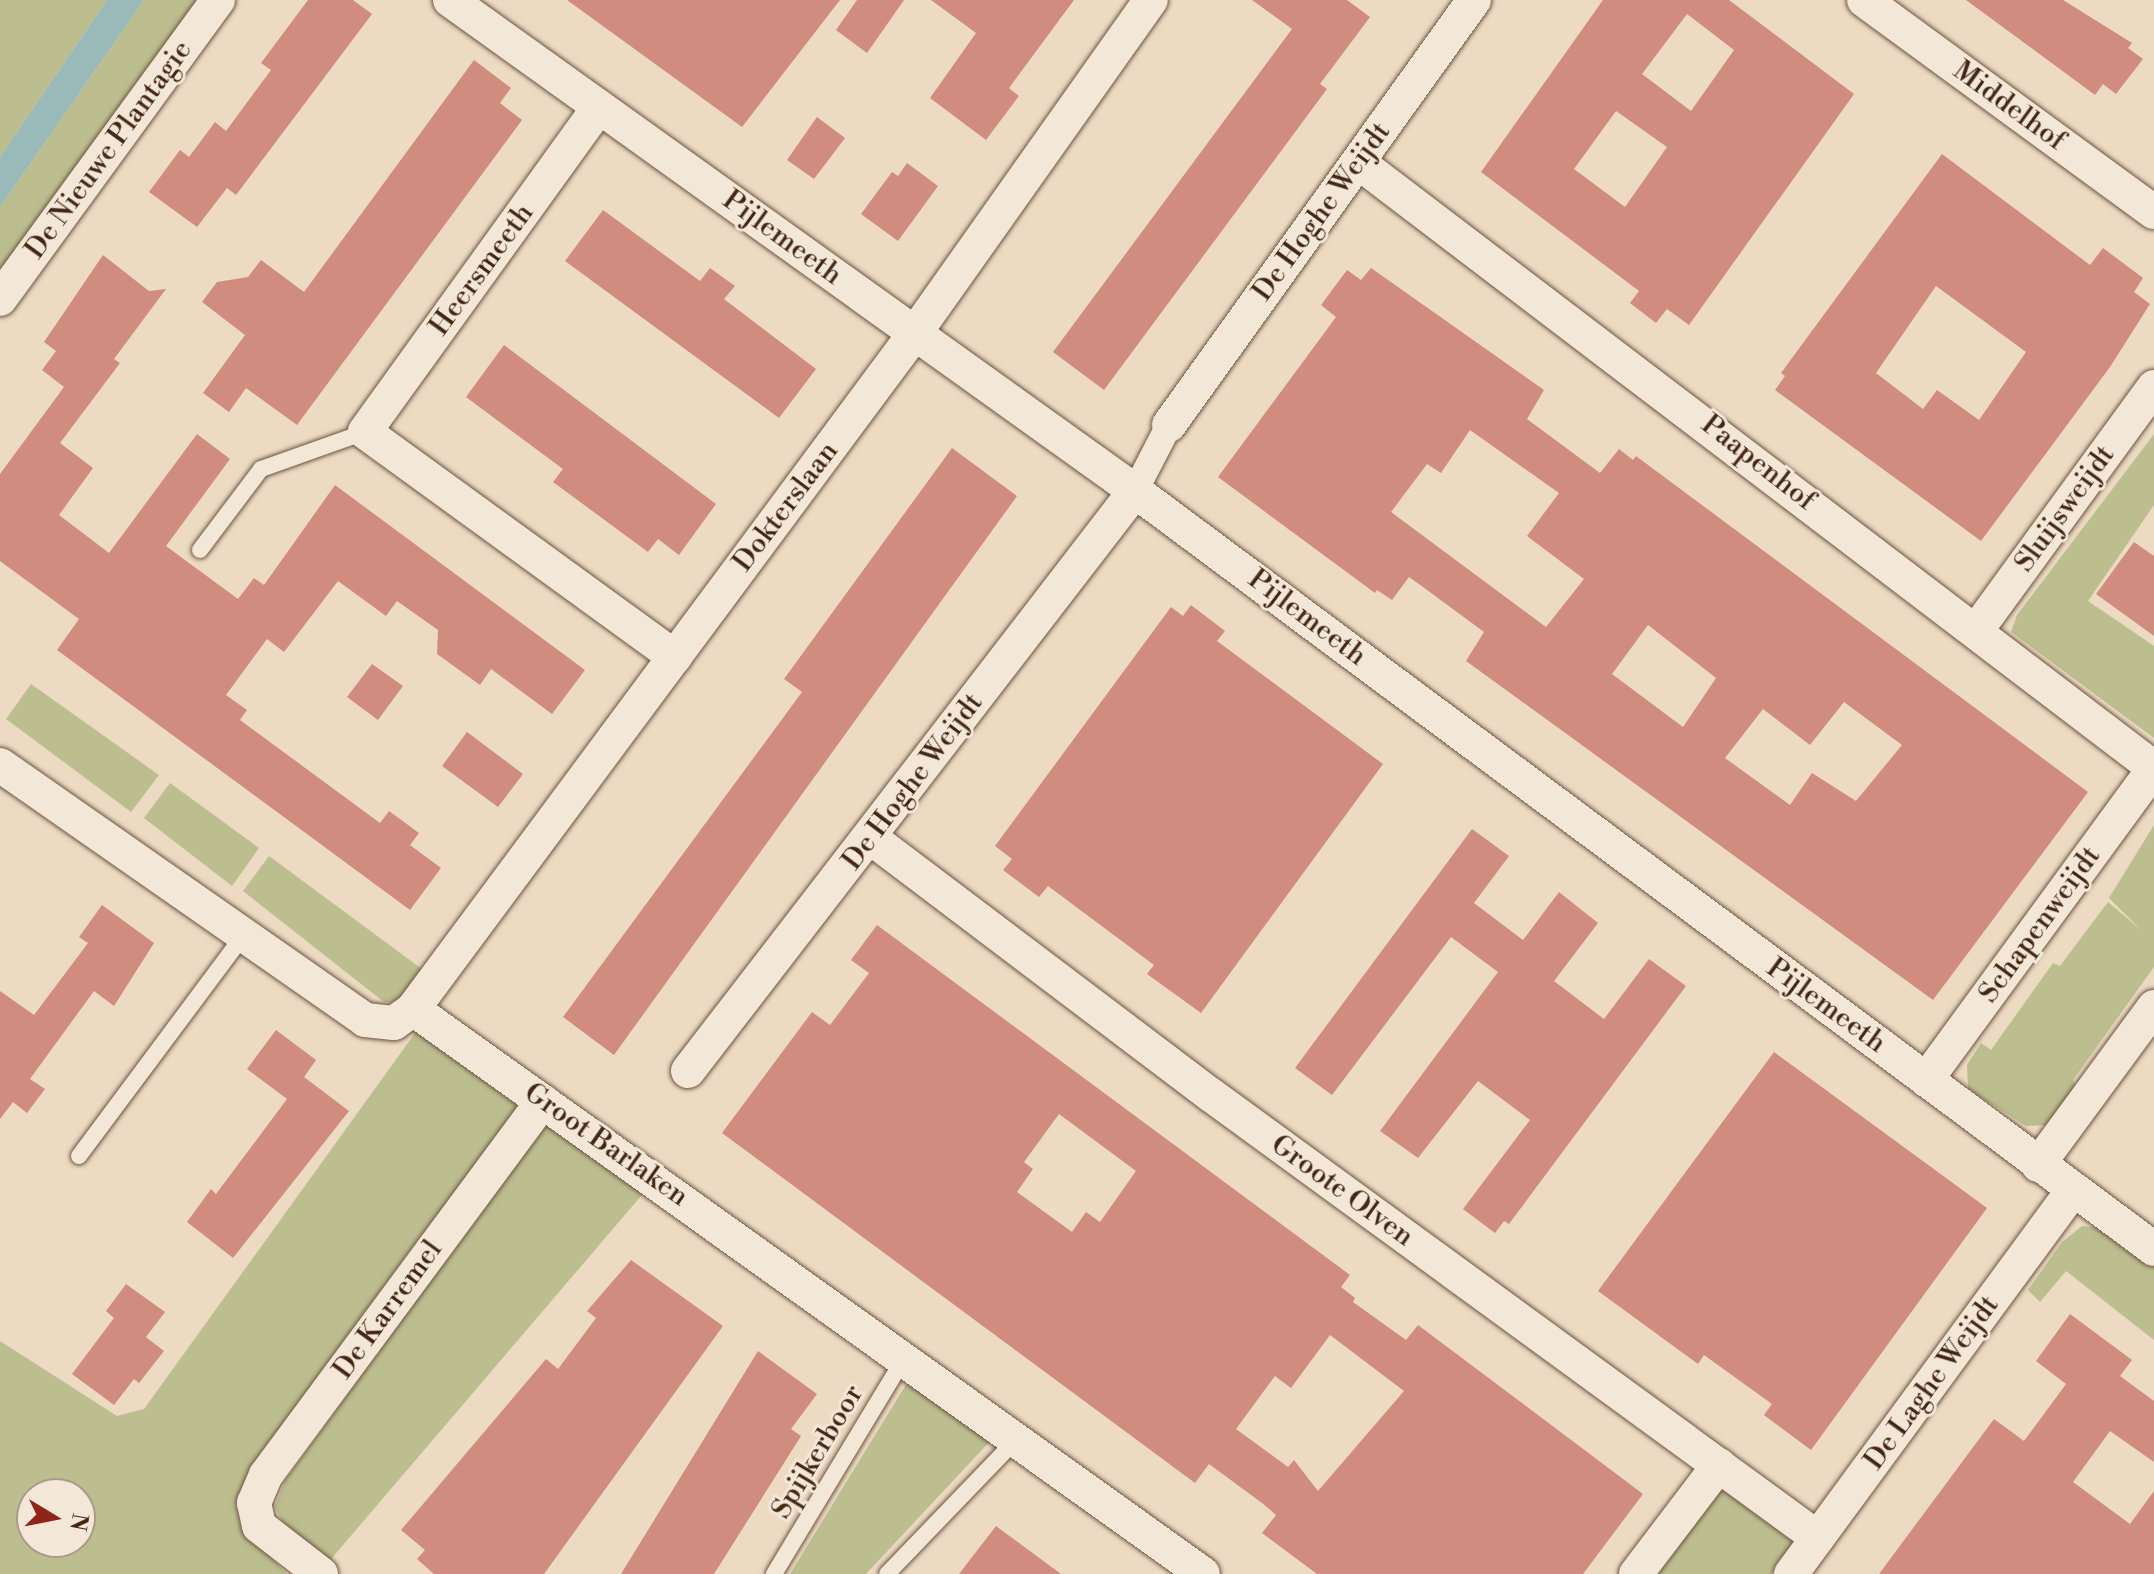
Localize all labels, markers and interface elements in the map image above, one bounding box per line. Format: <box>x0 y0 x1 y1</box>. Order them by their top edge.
street label: De Nieuwe Plantagie <box>19 34 199 266</box>
street label: Middelhof <box>1946 54 2072 158</box>
street label: De Hoghe Weijdt <box>1246 116 1398 308</box>
street label: Pijlemeeth <box>716 183 848 293</box>
street label: Heersmeeth <box>423 198 541 342</box>
street label: Paapenhof <box>1694 408 1822 518</box>
street label: Dokterslaan <box>726 436 846 578</box>
street label: Sluijsweijdt <box>2008 439 2122 579</box>
street label: Pijlemeeth <box>1241 563 1373 673</box>
street label: De Hoghe Weijdt <box>836 687 990 877</box>
street label: Schapenweijdt <box>1972 840 2108 1010</box>
street label: Pijlemeeth <box>1760 951 1892 1061</box>
street label: Groot Barlaken <box>518 1076 694 1214</box>
street label: Groote Olven <box>1264 1128 1420 1254</box>
street label: De Karremel <box>327 1234 449 1386</box>
street label: De Laghe Weijdt <box>1858 1289 2006 1477</box>
street label: Spijkerboor <box>765 1379 871 1525</box>
north arrow <box>16 1478 96 1558</box>
text: N <box>63 1511 93 1533</box>

